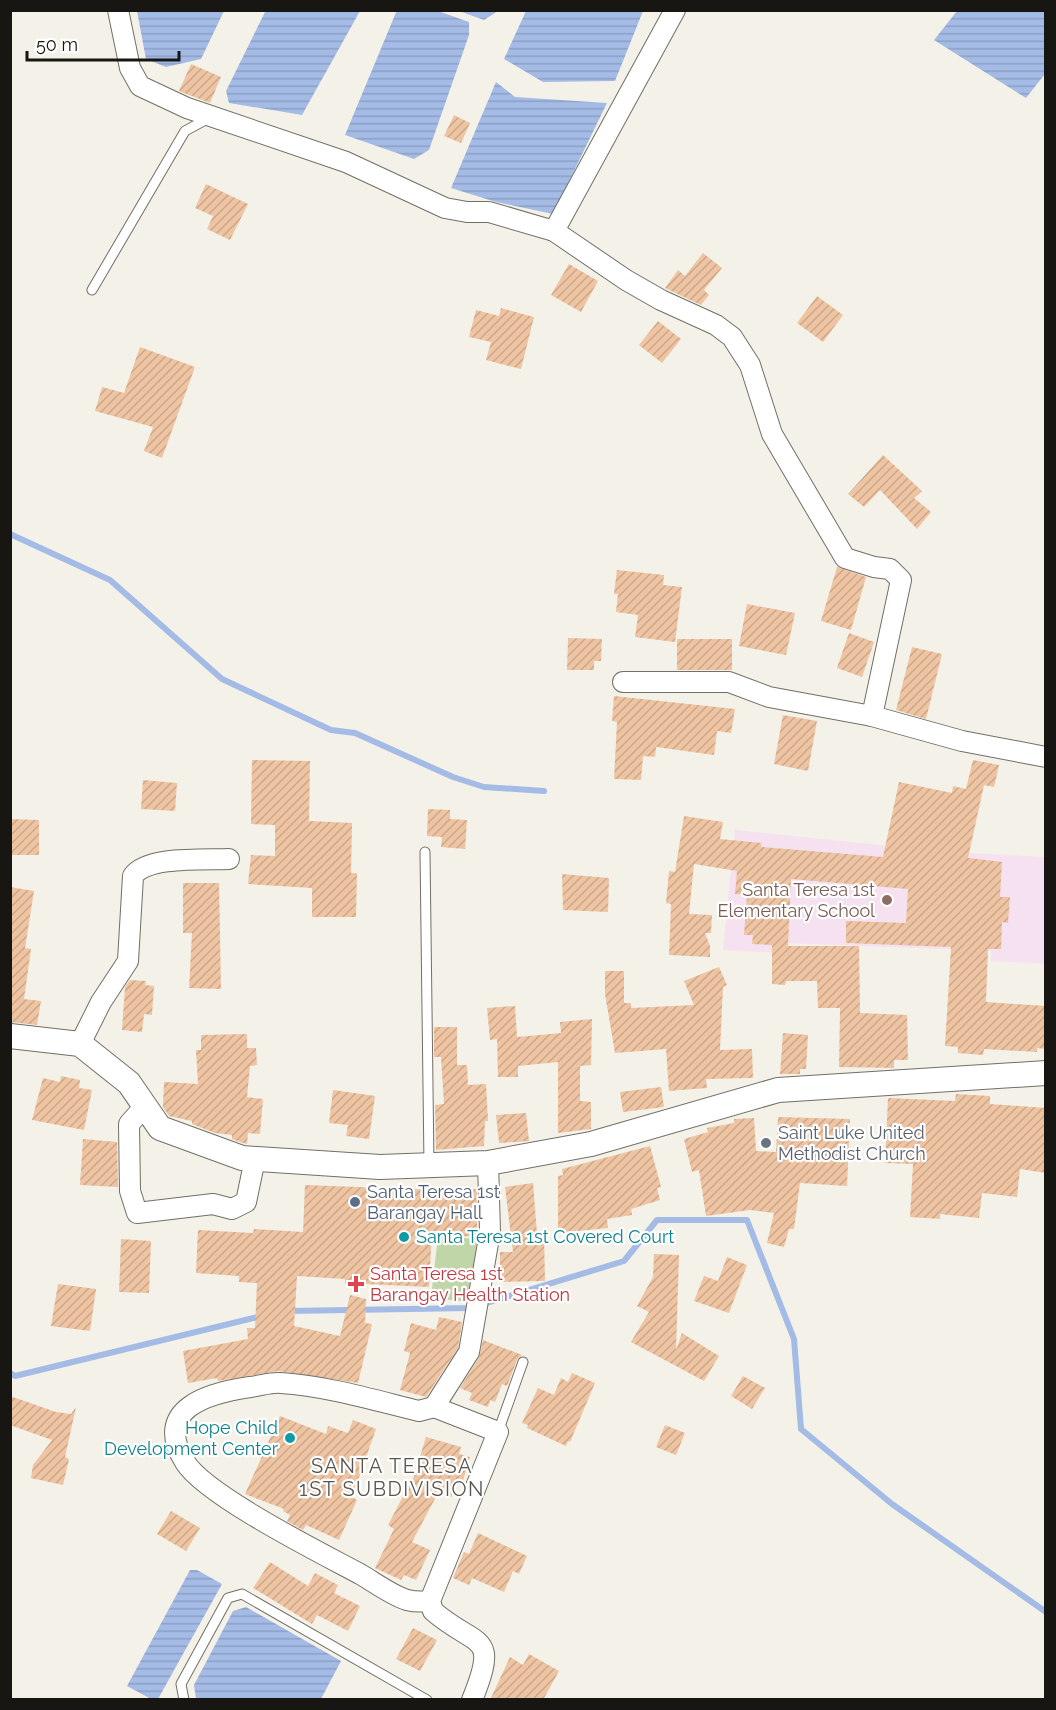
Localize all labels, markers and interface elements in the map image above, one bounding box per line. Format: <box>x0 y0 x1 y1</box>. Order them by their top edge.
scale bar <box>27 24 178 62</box>
text: 50 m <box>36 34 78 55</box>
place label: Santa Teresa 1st Elementary School <box>717 879 875 921</box>
marker: Santa Teresa 1st Elementary School <box>880 893 894 907</box>
place label: Saint Luke United Methodist Church <box>778 1122 926 1164</box>
marker: Saint Luke United Methodist Church <box>759 1136 773 1150</box>
place label: Santa Teresa 1st Barangay Hall <box>367 1181 500 1223</box>
marker: Santa Teresa 1st Barangay Hall <box>348 1195 362 1209</box>
place label: Santa Teresa 1st Covered Court <box>416 1226 674 1247</box>
marker: Santa Teresa 1st Covered Court <box>397 1230 411 1244</box>
place label: Santa Teresa 1st Barangay Health Station <box>370 1263 570 1305</box>
marker: Santa Teresa 1st Barangay Health Station <box>347 1275 365 1293</box>
place label: Hope Child Development Center <box>104 1417 279 1459</box>
marker: Hope Child Development Center <box>283 1431 297 1445</box>
district label: SANTA TERESA 1ST SUBDIVISION <box>299 1454 485 1501</box>

